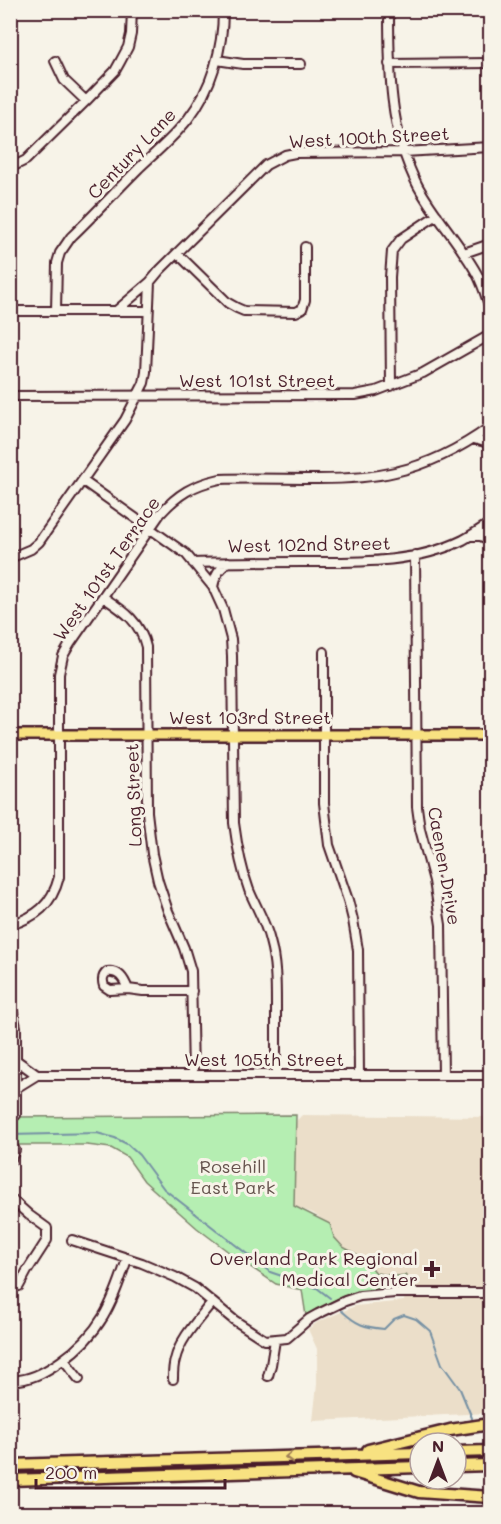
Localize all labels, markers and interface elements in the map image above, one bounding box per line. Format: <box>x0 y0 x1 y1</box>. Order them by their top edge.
street label: Century Lane <box>82 103 181 204</box>
street label: West 100th Street <box>288 121 450 153</box>
street label: West 101st Street <box>179 368 335 392</box>
street label: West 101st Terrace <box>47 491 165 645</box>
street label: West 102nd Street <box>227 531 391 557</box>
street label: West 103rd Street <box>169 705 331 729</box>
street label: Long Street <box>119 743 147 847</box>
street label: Caenen Drive <box>423 805 467 927</box>
street label: West 105th Street <box>184 1047 344 1071</box>
park label: Rosehill East Park <box>191 1154 275 1199</box>
place label: Overland Park Regional Medical Center <box>210 1246 418 1291</box>
marker: Overland Park Regional Medical Center <box>423 1260 441 1278</box>
north arrow <box>408 1431 468 1491</box>
text: N <box>432 1435 444 1456</box>
one-way arrow <box>284 1450 293 1463</box>
scale bar <box>36 1452 225 1490</box>
text: 200 m <box>45 1460 97 1484</box>

